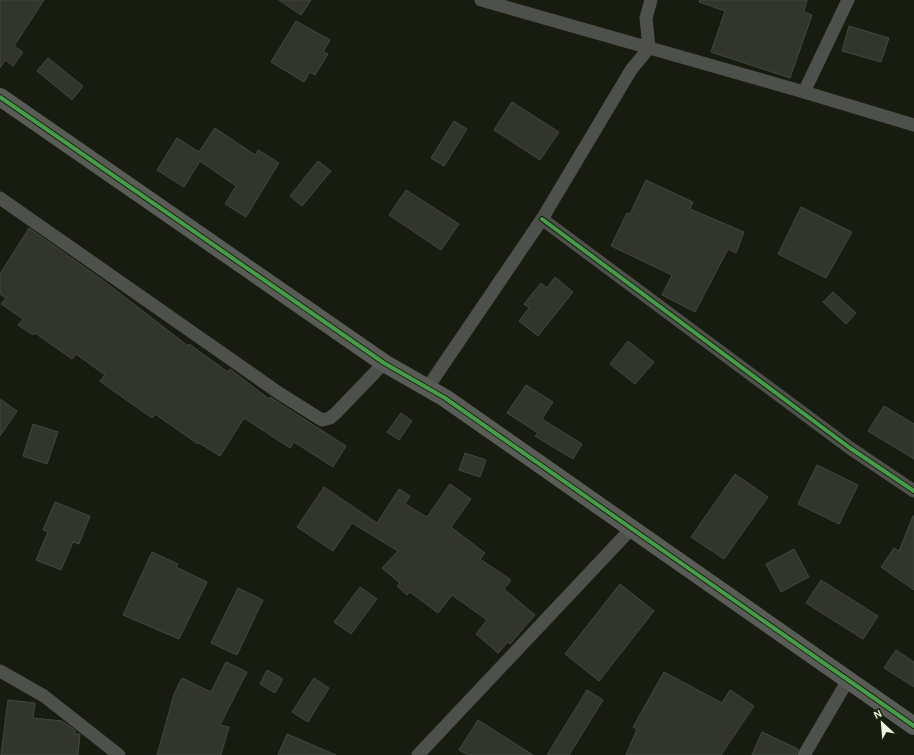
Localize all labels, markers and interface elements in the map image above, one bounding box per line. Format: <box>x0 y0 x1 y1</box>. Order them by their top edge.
north arrow <box>862 703 902 743</box>
text: N <box>871 707 884 722</box>

